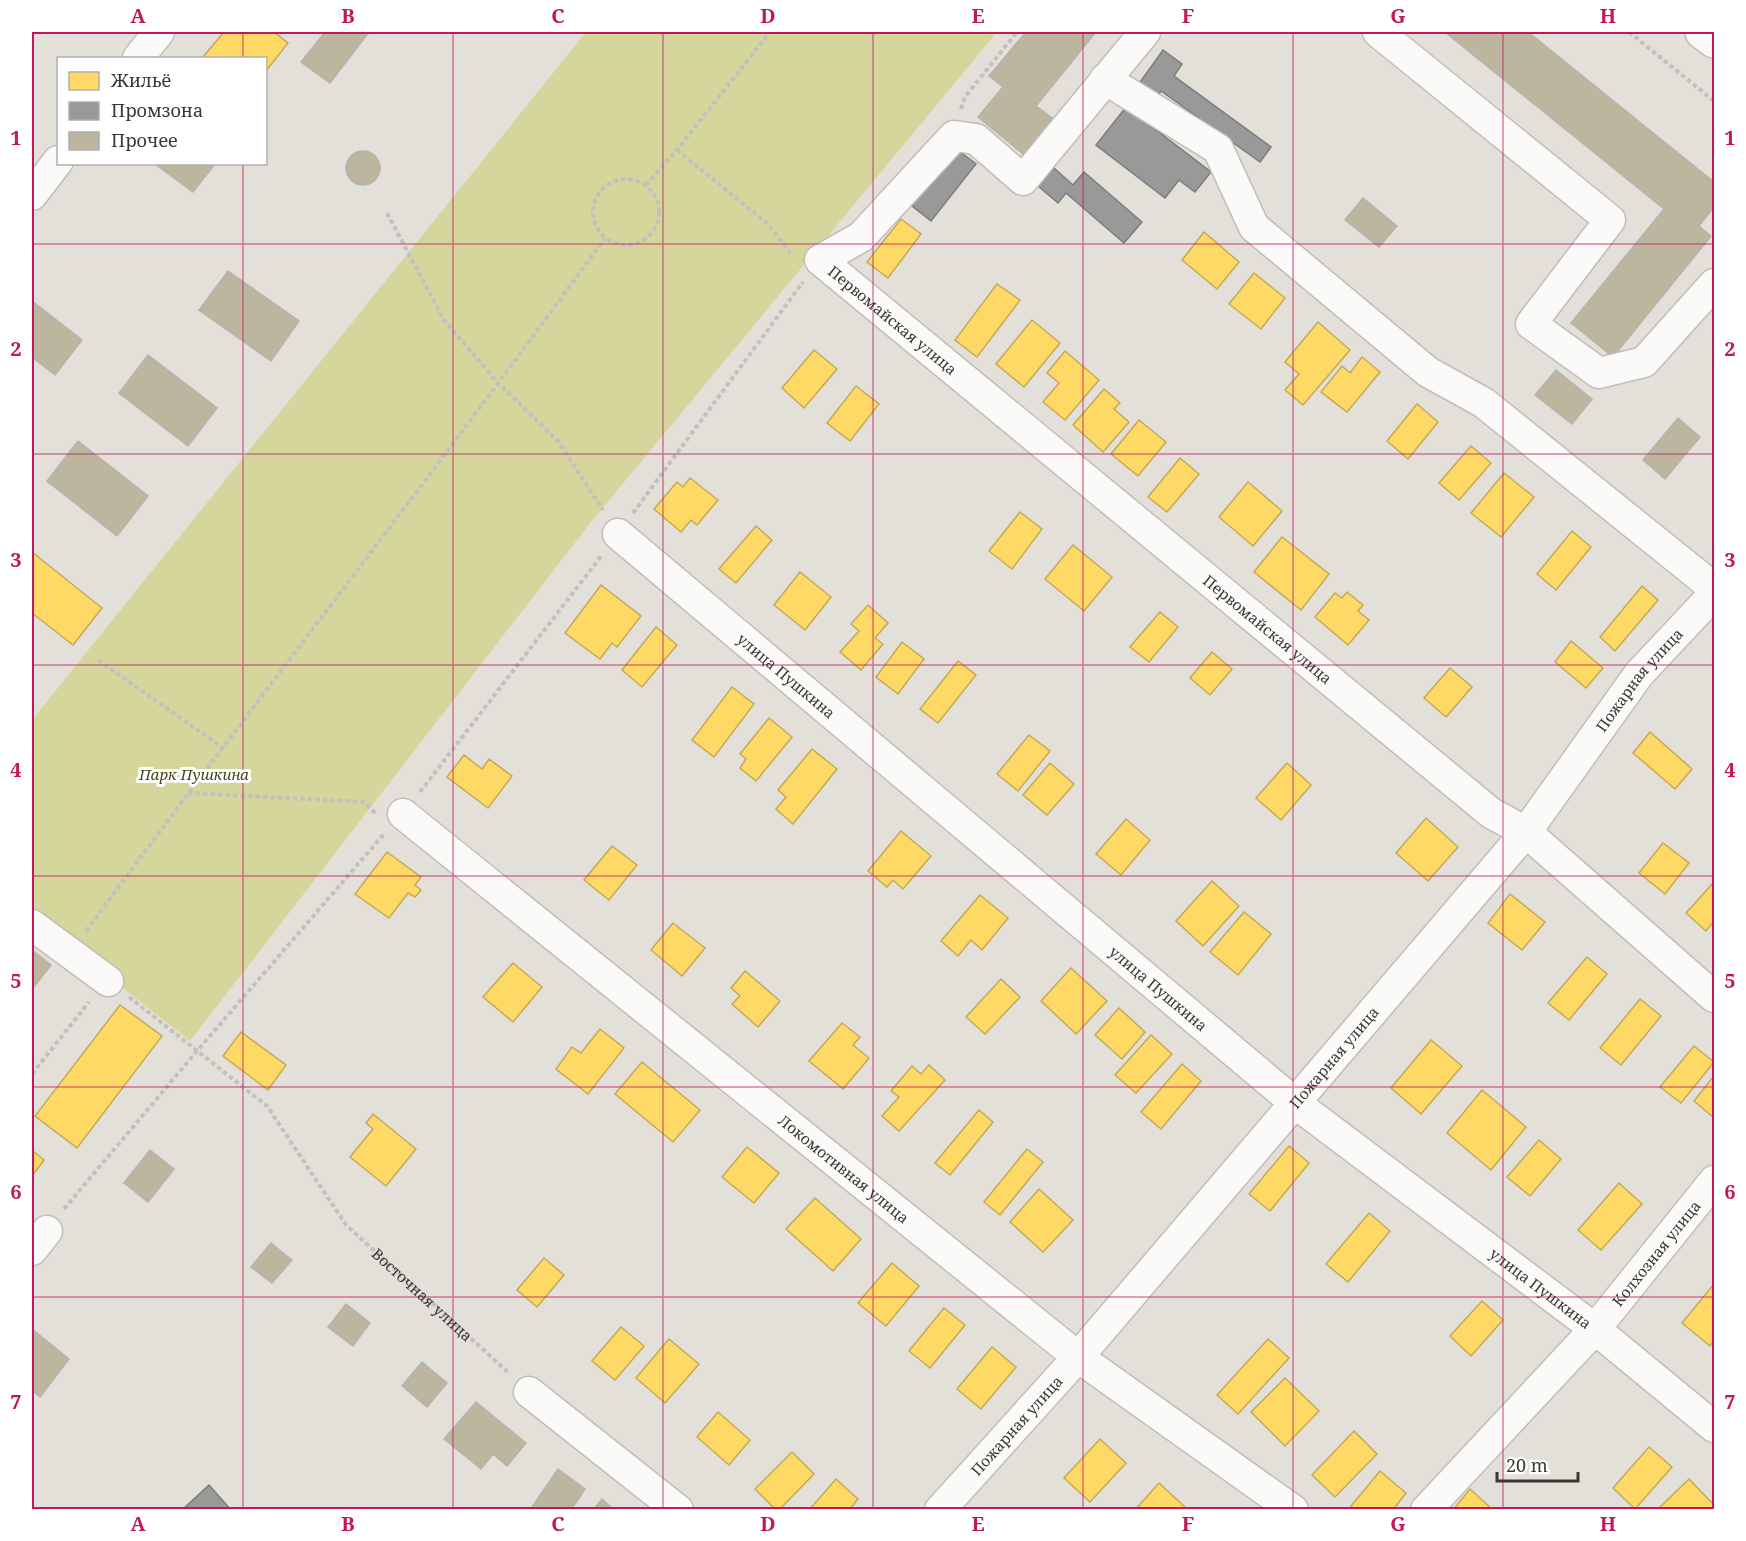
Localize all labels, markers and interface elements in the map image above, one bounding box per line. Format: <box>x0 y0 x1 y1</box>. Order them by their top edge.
text: A <box>130 2 146 29</box>
text: B <box>341 2 355 29</box>
text: C <box>551 2 565 29</box>
text: D <box>760 2 776 29</box>
text: E <box>971 2 985 29</box>
text: F <box>1182 2 1194 29</box>
text: G <box>1390 2 1406 29</box>
text: H <box>1600 2 1616 29</box>
legend <box>57 57 267 165</box>
text: Жильё <box>110 68 171 92</box>
text: Промзона <box>111 98 203 122</box>
text: 1 <box>10 124 22 151</box>
text: 1 <box>1724 124 1736 151</box>
text: Прочее <box>111 128 178 152</box>
street label: Первомайская улица <box>824 261 961 379</box>
text: 2 <box>10 335 22 362</box>
text: 2 <box>1724 335 1736 362</box>
text: 3 <box>10 546 22 573</box>
text: 3 <box>1724 546 1736 573</box>
street label: Первомайская улица <box>1199 570 1336 688</box>
street label: Пожарная улица <box>1591 624 1687 736</box>
street label: улица Пушкина <box>733 629 840 723</box>
text: 4 <box>10 756 22 783</box>
text: 4 <box>1724 756 1736 783</box>
park label: Парк Пушкина <box>138 764 249 784</box>
street label: улица Пушкина <box>1105 941 1212 1035</box>
text: 5 <box>10 967 22 994</box>
text: 5 <box>1724 967 1736 994</box>
street label: Пожарная улица <box>1285 1002 1383 1113</box>
street label: Локомотивная улица <box>775 1110 913 1227</box>
text: 6 <box>10 1178 22 1205</box>
text: 6 <box>1724 1178 1736 1205</box>
street label: Колхозная улица <box>1607 1196 1705 1310</box>
street label: улица Пушкина <box>1486 1243 1596 1333</box>
street label: Восточная улица <box>368 1244 477 1345</box>
street label: Пожарная улица <box>966 1371 1067 1480</box>
text: 7 <box>10 1388 22 1415</box>
text: 7 <box>1724 1388 1736 1415</box>
scale bar <box>1497 1445 1578 1483</box>
text: 20 m <box>1506 1453 1548 1477</box>
text: A <box>130 1510 146 1537</box>
text: B <box>341 1510 355 1537</box>
text: C <box>551 1510 565 1537</box>
text: D <box>760 1510 776 1537</box>
text: E <box>971 1510 985 1537</box>
text: F <box>1182 1510 1194 1537</box>
text: G <box>1390 1510 1406 1537</box>
text: H <box>1600 1510 1616 1537</box>

